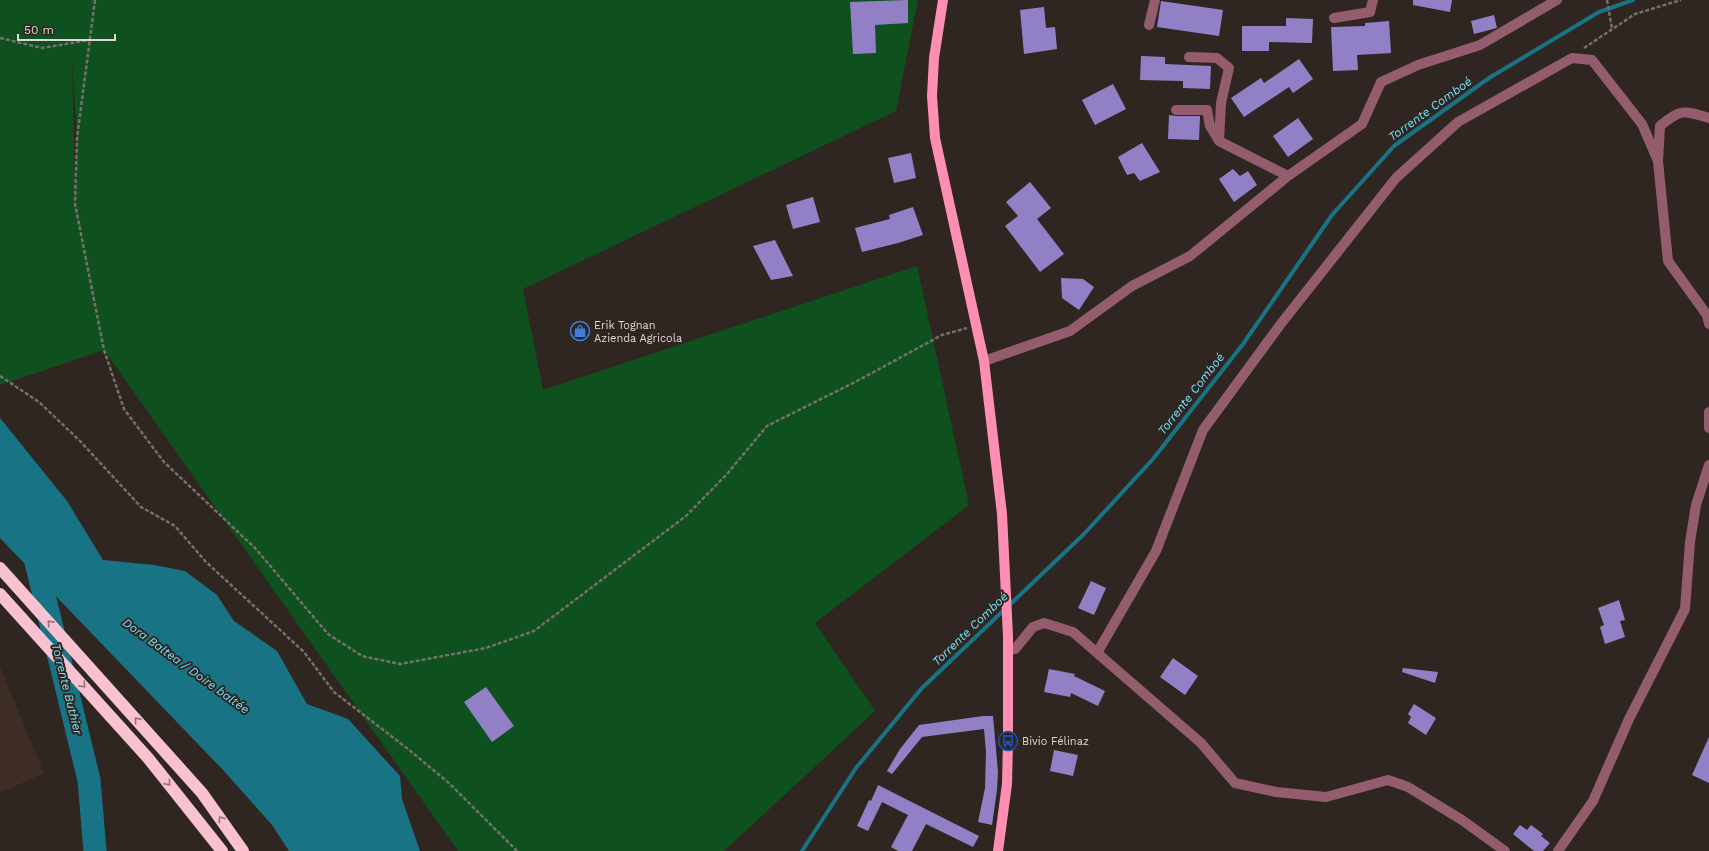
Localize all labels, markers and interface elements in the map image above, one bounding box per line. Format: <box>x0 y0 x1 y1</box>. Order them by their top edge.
scale bar <box>18 16 115 42</box>
text: 50 m <box>24 23 54 37</box>
water label: Torrente Comboé <box>1386 74 1475 144</box>
place label: Erik Tognan Azienda Agricola <box>594 319 682 345</box>
shop icon: Erik Tognan Azienda Agricola <box>569 320 591 342</box>
water label: Torrente Comboé <box>1155 350 1227 438</box>
water label: Torrente Comboé <box>929 589 1011 669</box>
water label: Dora Baltea / Doire baltée <box>120 615 252 717</box>
one-way arrow <box>48 621 55 628</box>
water label: Torrente Buthier <box>49 642 85 737</box>
one-way arrow <box>78 680 85 688</box>
one-way arrow <box>134 717 142 725</box>
bus stop icon: Bivio Félinaz <box>997 730 1019 752</box>
place label: Bivio Félinaz <box>1022 735 1089 748</box>
one-way arrow <box>164 778 171 785</box>
one-way arrow <box>218 816 226 823</box>

